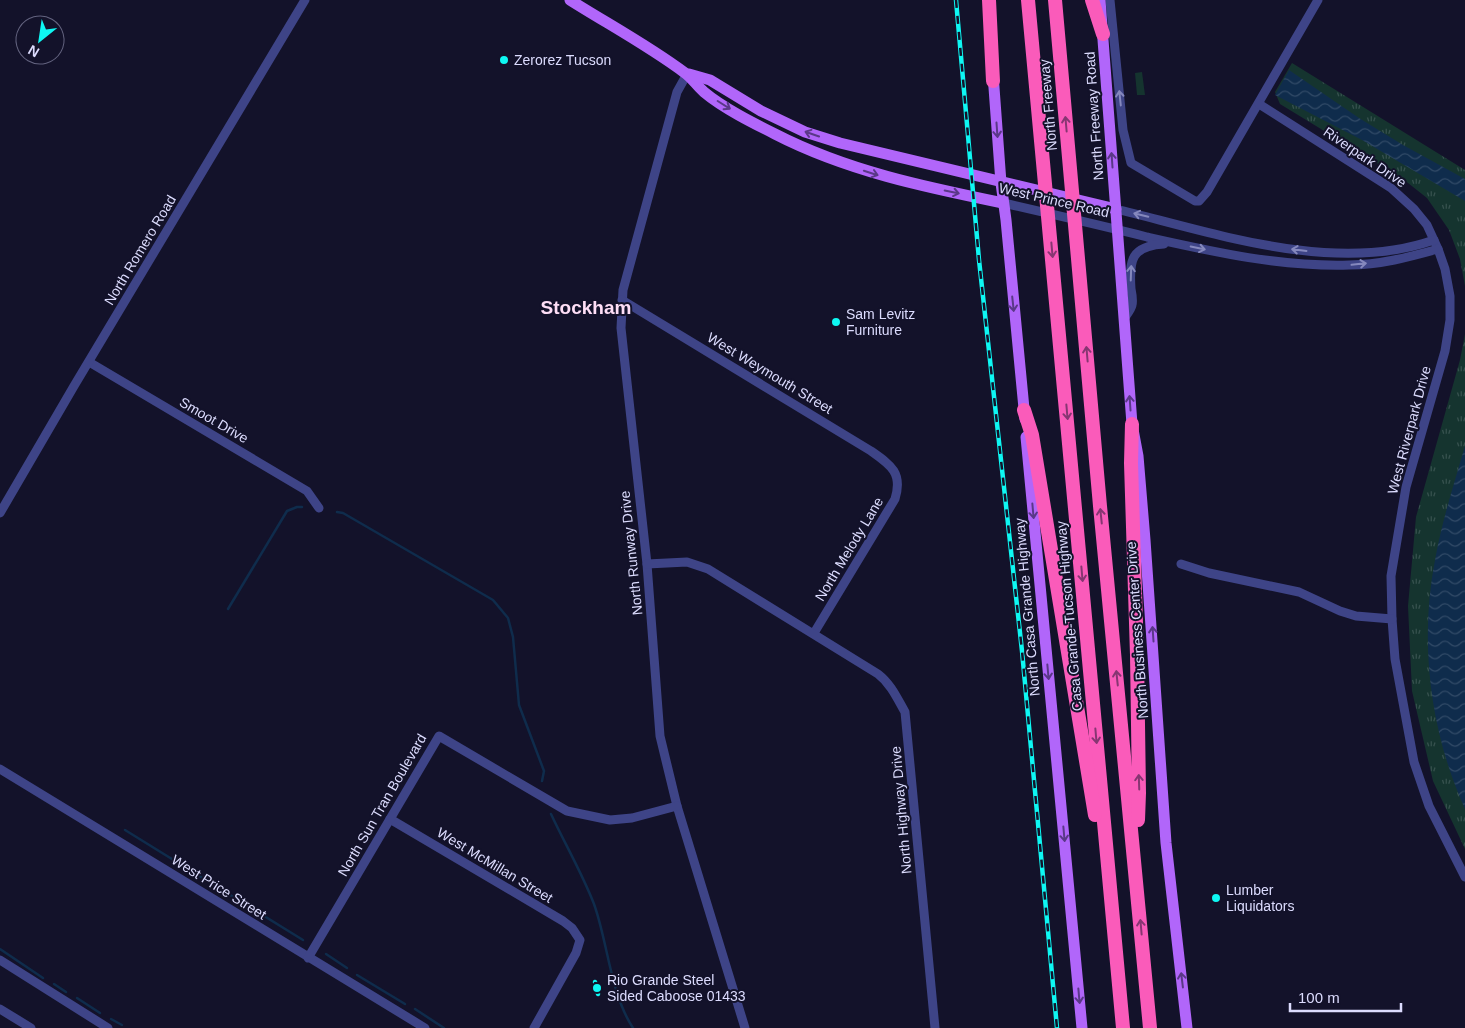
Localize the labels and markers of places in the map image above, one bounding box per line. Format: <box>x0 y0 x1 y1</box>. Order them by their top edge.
place label: Zerorez Tucson <box>514 52 611 68</box>
marker: Zerorez Tucson <box>498 54 510 66</box>
place label: Sam Levitz Furniture <box>846 306 915 338</box>
marker: Sam Levitz Furniture <box>830 316 842 328</box>
place label: Lumber Liquidators <box>1226 882 1295 914</box>
marker: Lumber Liquidators <box>1210 892 1222 904</box>
place label: Rio Grande Steel Sided Caboose 01433 <box>607 972 746 1004</box>
marker: Rio Grande Steel Sided Caboose 01433 <box>591 982 603 994</box>

